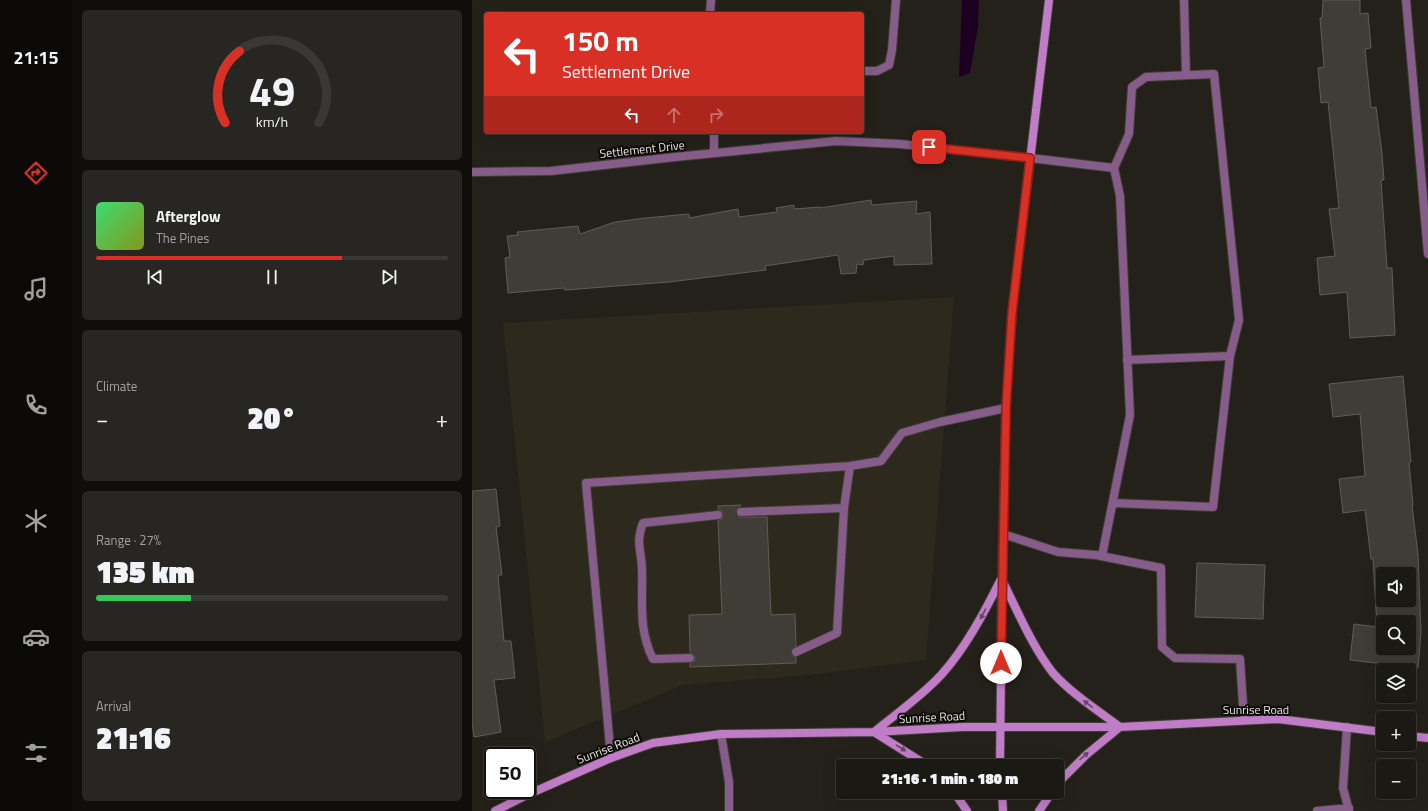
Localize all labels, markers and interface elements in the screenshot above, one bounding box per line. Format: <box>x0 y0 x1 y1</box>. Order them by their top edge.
text: 150 m <box>562 19 639 62</box>
icon: left <box>496 28 548 80</box>
text: 21:15 <box>14 44 58 71</box>
text: Settlement Drive <box>562 58 690 85</box>
text: 49 <box>249 59 295 122</box>
icon: left <box>621 104 643 126</box>
icon: ahead <box>663 104 685 126</box>
icon: right <box>705 104 727 126</box>
text: km/h <box>256 111 288 133</box>
pin <box>912 130 946 164</box>
street label: Settlement Drive <box>599 135 685 163</box>
icon: arrive <box>918 136 940 158</box>
icon: directions <box>22 159 50 187</box>
text: Afterglow <box>156 205 221 228</box>
text: The Pines <box>156 228 209 248</box>
icon: previous <box>144 266 166 288</box>
icon: pause <box>261 266 283 288</box>
icon: next <box>378 266 400 288</box>
icon: music <box>22 275 50 303</box>
text: Climate <box>96 376 137 396</box>
icon: phone <box>22 391 50 419</box>
text: 20° <box>247 395 297 441</box>
text: − <box>96 402 108 436</box>
text: + <box>436 402 448 436</box>
icon: climate <box>22 507 50 535</box>
text: Range · 27% <box>96 530 161 550</box>
text: 135 km <box>96 549 194 595</box>
map controls <box>1376 567 1416 799</box>
button: sound <box>1376 567 1416 607</box>
one-way arrow <box>980 608 987 620</box>
button: search <box>1376 615 1416 655</box>
icon: car <box>22 623 50 651</box>
position arrow <box>980 642 1022 684</box>
button: layers <box>1376 663 1416 703</box>
text: Arrival <box>96 696 131 716</box>
one-way arrow <box>1083 700 1094 708</box>
street label: Sunrise Road <box>1223 700 1289 719</box>
street label: Sunrise Road <box>898 706 966 728</box>
button: + <box>1376 711 1416 751</box>
text: 21:16 <box>96 715 171 761</box>
street label: Sunrise Road <box>574 727 642 769</box>
icon: filters <box>22 739 50 767</box>
one-way arrow <box>895 745 907 752</box>
speed limit sign: 50 <box>484 747 536 799</box>
one-way arrow <box>1079 752 1089 761</box>
button: − <box>1376 759 1416 799</box>
text: 21:16 · 1 min · 180 m <box>882 767 1018 790</box>

